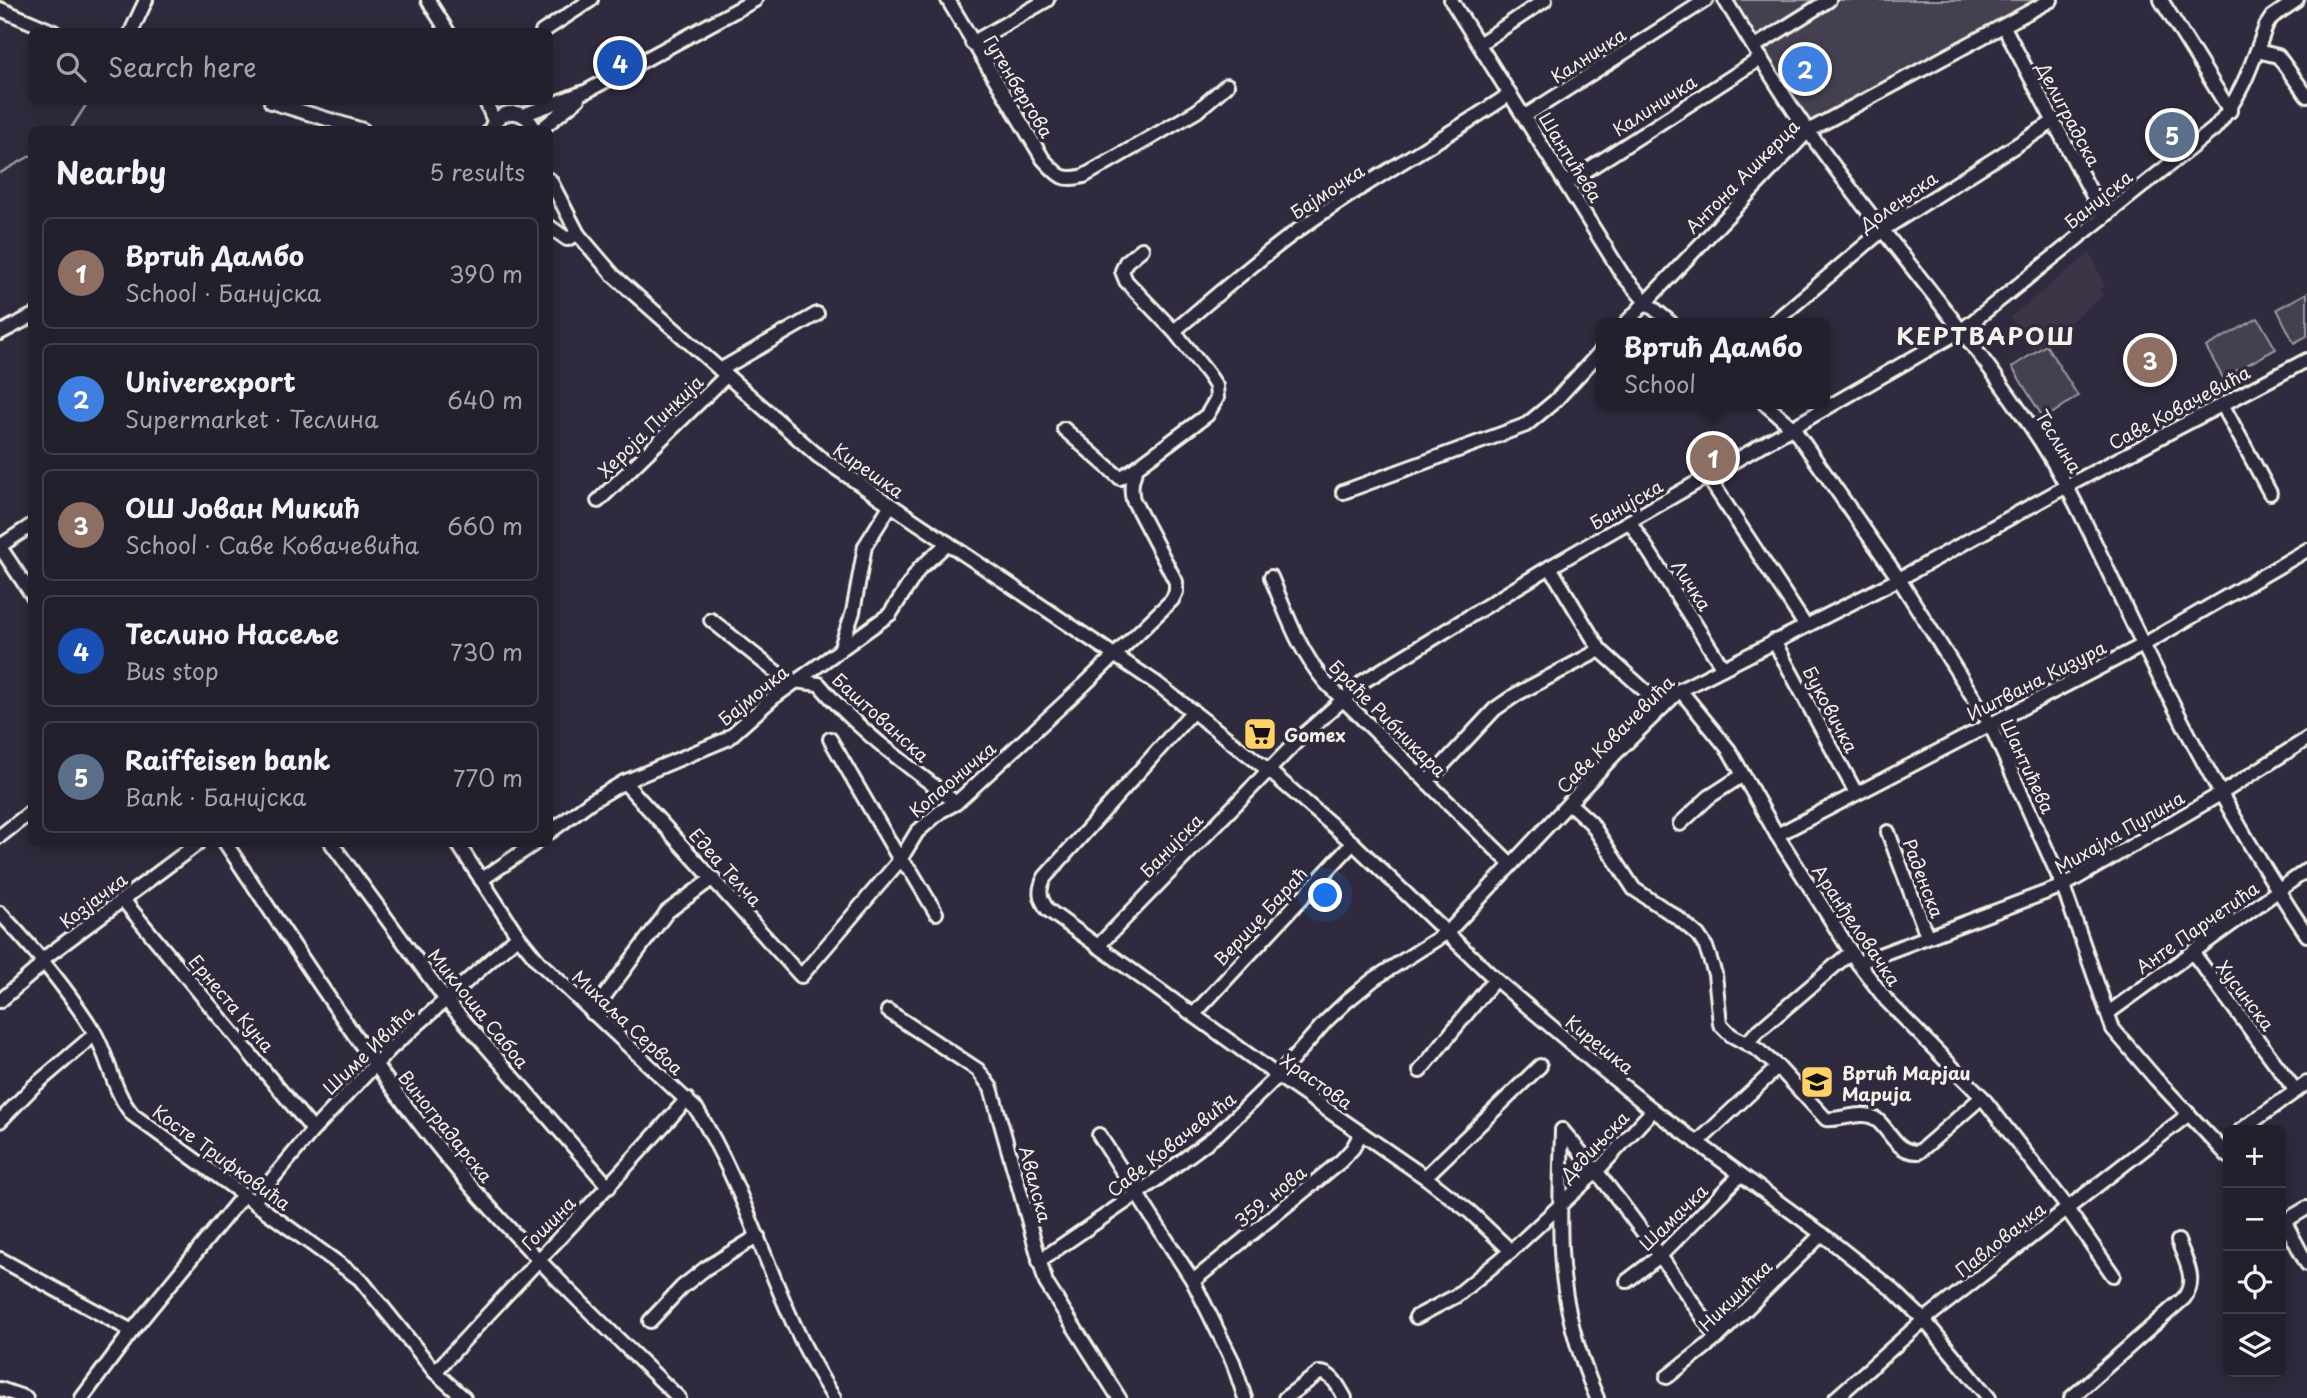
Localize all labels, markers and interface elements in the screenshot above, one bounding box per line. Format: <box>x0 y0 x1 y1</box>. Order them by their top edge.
street label: Калничка <box>1545 20 1631 89</box>
search box <box>28 28 553 105</box>
street label: Гутенбергова <box>978 29 1061 143</box>
pin: 4 <box>597 37 643 89</box>
pin: 2 <box>1782 43 1828 95</box>
text: Search here <box>108 47 257 86</box>
icon: search <box>52 48 90 86</box>
street label: Делиградска <box>2030 56 2108 172</box>
street label: Калиничка <box>1607 67 1702 142</box>
street label: Шантићева <box>1533 107 1610 208</box>
pin: 5 <box>2149 109 2195 161</box>
street label: Антона Ашкерца <box>1679 113 1805 239</box>
text: Nearby <box>56 149 166 194</box>
text: 5 results <box>429 154 525 189</box>
street label: Бајмочка <box>1285 157 1370 225</box>
street label: Банијска <box>2058 163 2138 235</box>
street label: Долењска <box>1853 164 1943 238</box>
text: Вртић Дамбо <box>125 236 304 275</box>
text: 1 <box>76 256 87 291</box>
text: 390 m <box>449 256 523 291</box>
text: School · Банијска <box>125 275 321 310</box>
district label: КЕРТВАРОШ <box>1896 317 2076 353</box>
popup <box>1596 318 1830 409</box>
text: Вртић Дамбо <box>1623 327 1803 366</box>
pin: 3 <box>2127 334 2173 386</box>
street label: Саве Ковачевића <box>2103 358 2255 456</box>
text: Univerexport <box>125 362 296 401</box>
text: School <box>1623 366 1696 401</box>
street label: Хероја Пинкија <box>591 368 709 483</box>
text: 2 <box>73 382 89 417</box>
text: 640 m <box>447 382 523 417</box>
text: Supermarket · Теслина <box>125 401 379 436</box>
street label: Теслина <box>2029 404 2089 478</box>
pin: 1 <box>1690 432 1736 484</box>
street label: Кирешка <box>828 436 910 505</box>
street label: Банијска <box>1584 472 1668 536</box>
text: ОШ Јован Микић <box>125 488 360 527</box>
text: 3 <box>73 508 89 543</box>
text: 660 m <box>447 508 523 543</box>
text: School · Саве Ковачевића <box>125 527 419 562</box>
street label: Личка <box>1665 554 1719 616</box>
text: Теслино Насеље <box>125 614 339 653</box>
street label: Иштвана Кизура <box>1962 633 2111 727</box>
text: 4 <box>73 634 89 669</box>
text: 730 m <box>450 634 523 669</box>
text: Bus stop <box>125 653 219 688</box>
street label: Браће Рибникара <box>1323 653 1453 783</box>
street label: Бајмочка <box>712 658 794 732</box>
street label: Буковичка <box>1797 661 1866 758</box>
street label: Баштованска <box>827 666 936 768</box>
street label: Саве Ковачевића <box>1550 669 1680 799</box>
street label: Шантићева <box>1994 714 2062 819</box>
supermarket icon: Gomex <box>1241 715 1279 753</box>
place label: Gomex <box>1284 721 1346 748</box>
street label: Копаоничка <box>903 734 1002 823</box>
text: Raiffeisen bank <box>125 740 330 779</box>
text: 5 <box>74 760 88 795</box>
text: 770 m <box>453 760 523 795</box>
text: Bank · Банијска <box>125 779 306 814</box>
street label: Михајла Пупина <box>2049 783 2190 880</box>
street label: Банијска <box>1133 806 1209 883</box>
street label: Едеа Телча <box>683 822 769 912</box>
street label: Раденска <box>1897 834 1952 922</box>
street label: Аранђеловачка <box>1806 859 1908 992</box>
street label: Верице Бараћ <box>1207 860 1313 972</box>
street label: Козјачка <box>54 865 133 934</box>
street label: Анте Парчетића <box>2130 874 2265 980</box>
your location <box>1308 878 1342 912</box>
street label: Миклоша Сабоа <box>422 942 536 1074</box>
street label: Ернеста Куна <box>183 948 282 1058</box>
street label: Хусинска <box>2210 954 2282 1037</box>
street label: Михаља Сервоа <box>566 963 690 1081</box>
street label: Шиме Ивића <box>316 999 420 1101</box>
street label: Кирешка <box>1560 1008 1640 1080</box>
street label: Храстова <box>1276 1046 1359 1116</box>
place label: Вртић Марјаи Марија <box>1842 1059 1971 1107</box>
school or university icon: Вртић Марјаи Марија <box>1798 1063 1836 1101</box>
street label: Виноградарска <box>392 1064 500 1188</box>
street label: Саве Ковачевића <box>1101 1085 1242 1203</box>
street label: Косте Трифковића <box>147 1098 297 1217</box>
street label: Дедињска <box>1552 1104 1635 1188</box>
map controls <box>2223 1125 2286 1377</box>
button: + <box>2223 1125 2286 1188</box>
street label: Авалска <box>1013 1143 1059 1226</box>
street label: 359. нова <box>1228 1158 1312 1233</box>
street label: Шамачка <box>1633 1177 1714 1257</box>
button: − <box>2223 1188 2286 1251</box>
street label: Гошина <box>515 1189 582 1256</box>
street label: Павловачка <box>1949 1195 2051 1283</box>
button: locate <box>2223 1251 2286 1314</box>
street label: Никшићка <box>1692 1252 1778 1337</box>
button: layers <box>2223 1314 2286 1377</box>

